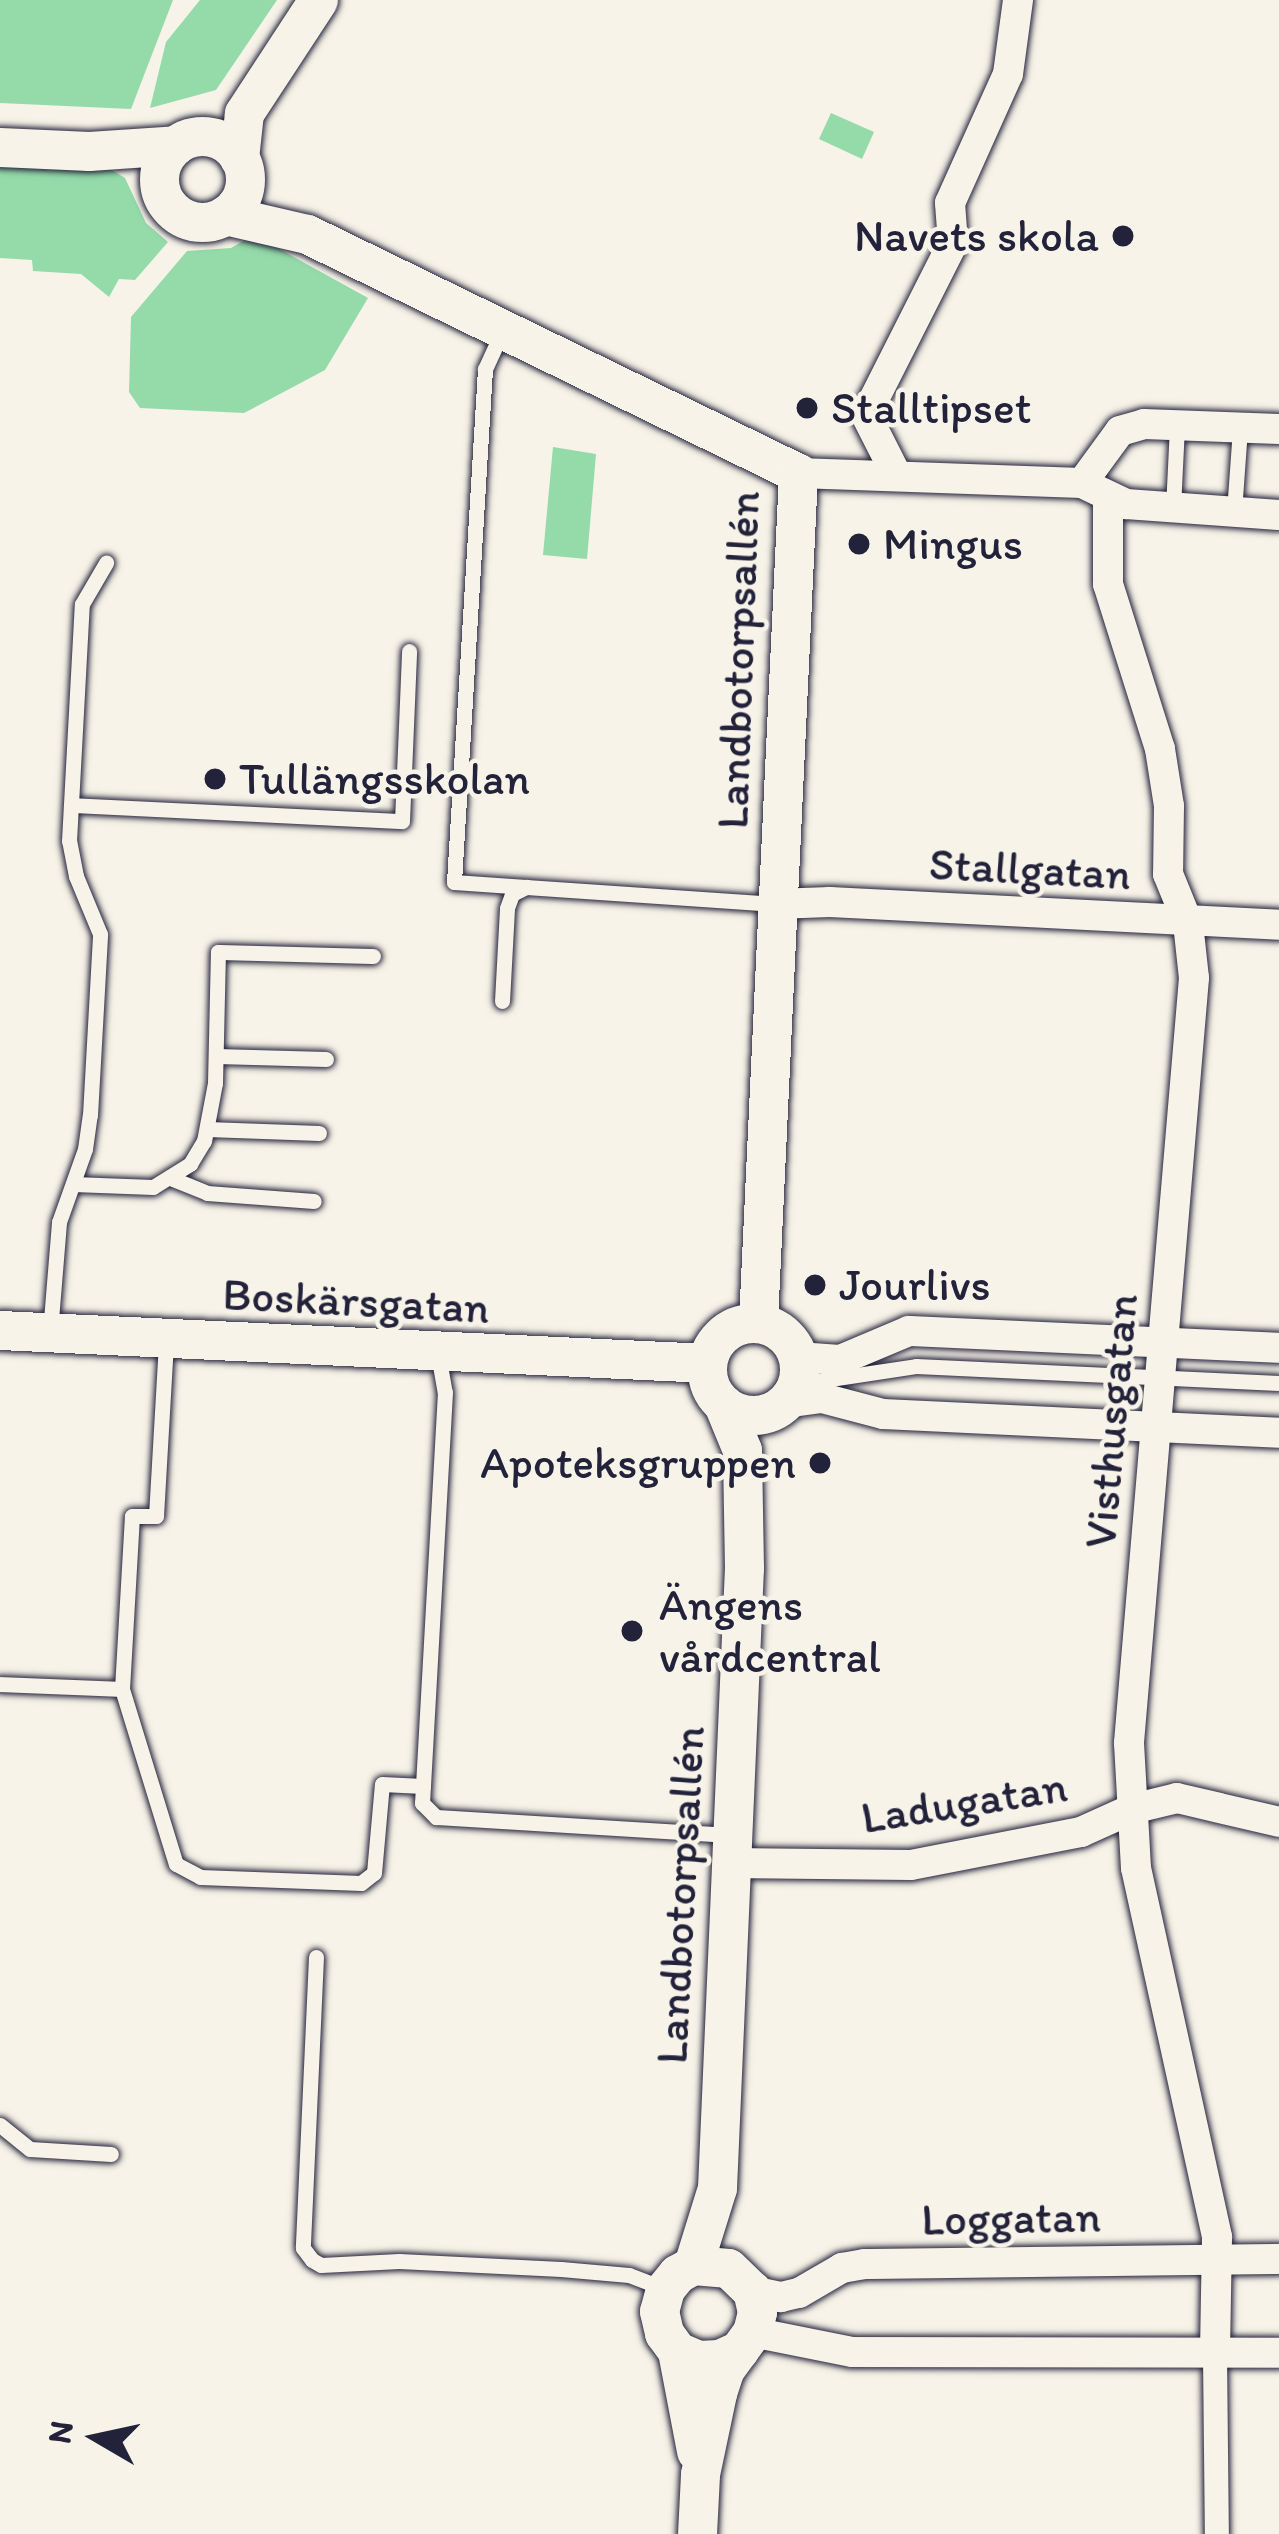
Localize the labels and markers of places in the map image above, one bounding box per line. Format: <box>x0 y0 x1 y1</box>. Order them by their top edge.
place label: Navets skola <box>855 209 1099 263</box>
marker: Navets skola <box>1110 223 1136 249</box>
place label: Stalltipset <box>831 381 1032 435</box>
marker: Stalltipset <box>794 395 820 421</box>
place label: Mingus <box>883 517 1023 571</box>
marker: Mingus <box>846 531 872 557</box>
place label: Tullängsskolan <box>239 752 530 806</box>
marker: Tullängsskolan <box>202 766 228 792</box>
place label: Jourlivs <box>839 1258 991 1312</box>
marker: Jourlivs <box>802 1272 828 1298</box>
place label: Apoteksgruppen <box>480 1436 796 1490</box>
marker: Apoteksgruppen <box>807 1450 833 1476</box>
place label: Ängens vårdcentral <box>659 1578 881 1684</box>
marker: Ängens vårdcentral <box>616 1615 648 1647</box>

